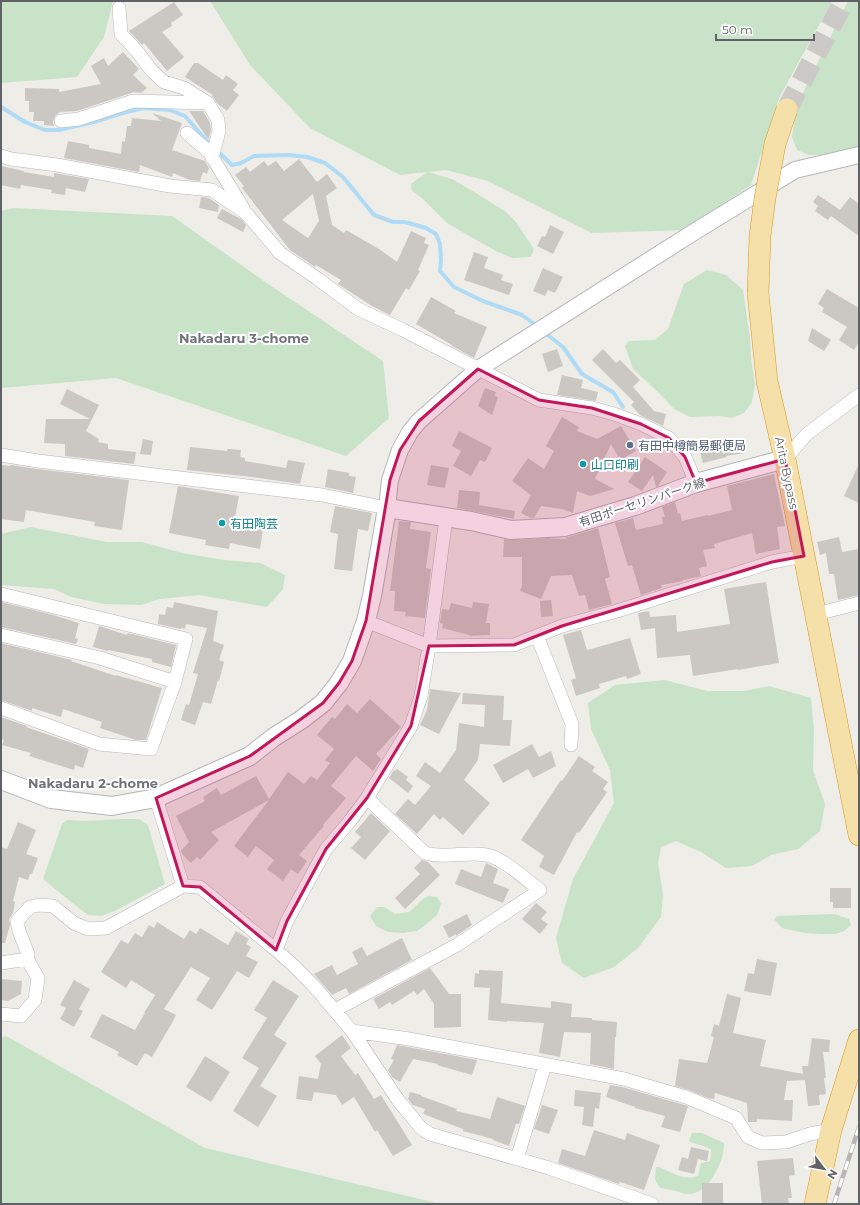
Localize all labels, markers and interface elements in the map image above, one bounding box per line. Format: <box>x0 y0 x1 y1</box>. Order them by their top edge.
scale bar <box>716 16 814 42</box>
text: 50 m <box>722 22 753 37</box>
district label: Nakadaru 3-chome <box>179 330 309 346</box>
street label: Arita Bypass <box>772 435 802 511</box>
place label: 有田中樽簡易郵便局 <box>638 438 746 453</box>
marker: 有田中樽簡易郵便局 <box>625 440 635 450</box>
place label: 山口印刷 <box>591 457 639 472</box>
marker: 山口印刷 <box>578 459 588 469</box>
street label: 有田ポーセリンパーク線 <box>577 474 707 530</box>
place label: 有田陶芸 <box>230 516 278 531</box>
marker: 有田陶芸 <box>217 518 227 528</box>
district label: Nakadaru 2-chome <box>28 775 158 791</box>
north arrow <box>804 1149 844 1189</box>
text: N <box>824 1167 841 1182</box>

